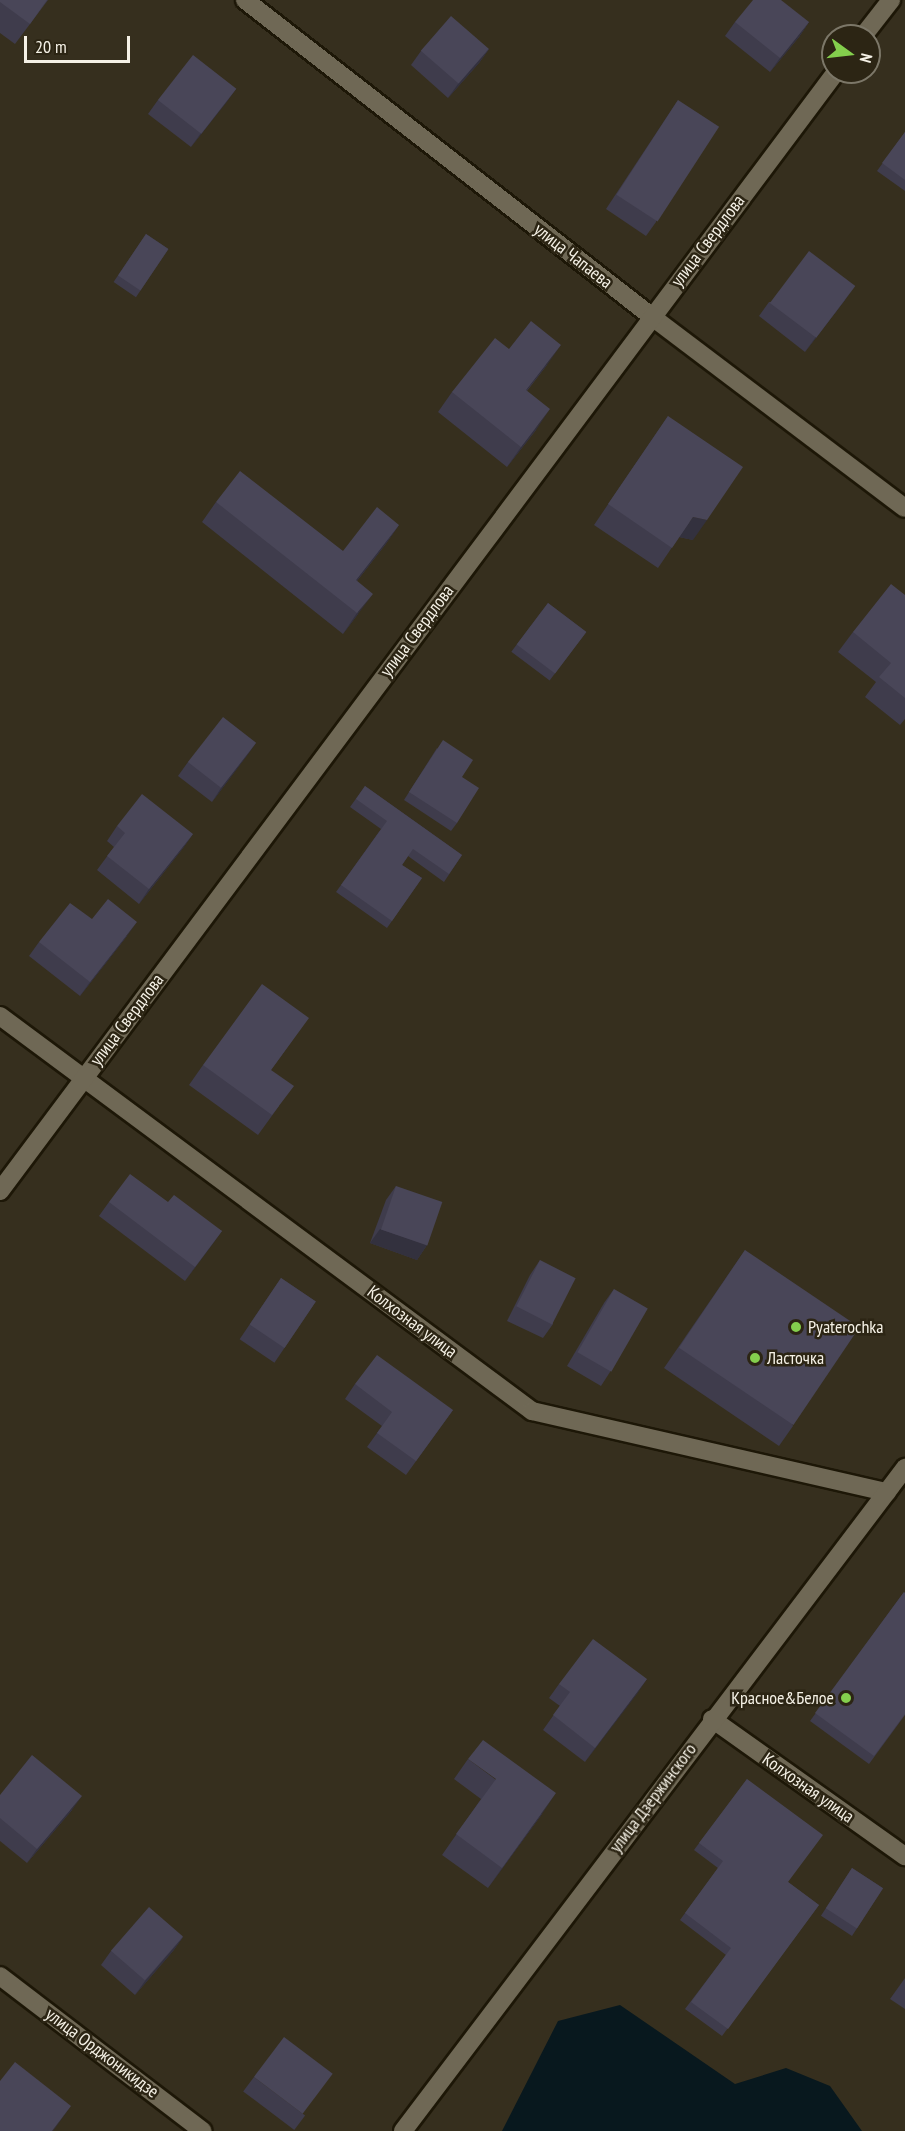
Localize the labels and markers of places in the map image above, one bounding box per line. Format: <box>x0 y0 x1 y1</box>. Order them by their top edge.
place label: Pyaterochka <box>808 1316 884 1338</box>
marker: Pyaterochka <box>789 1320 803 1334</box>
place label: Ласточка <box>767 1347 824 1369</box>
marker: Ласточка <box>748 1351 762 1365</box>
place label: Красное&Белое <box>731 1687 834 1709</box>
marker: Красное&Белое <box>839 1691 853 1705</box>

